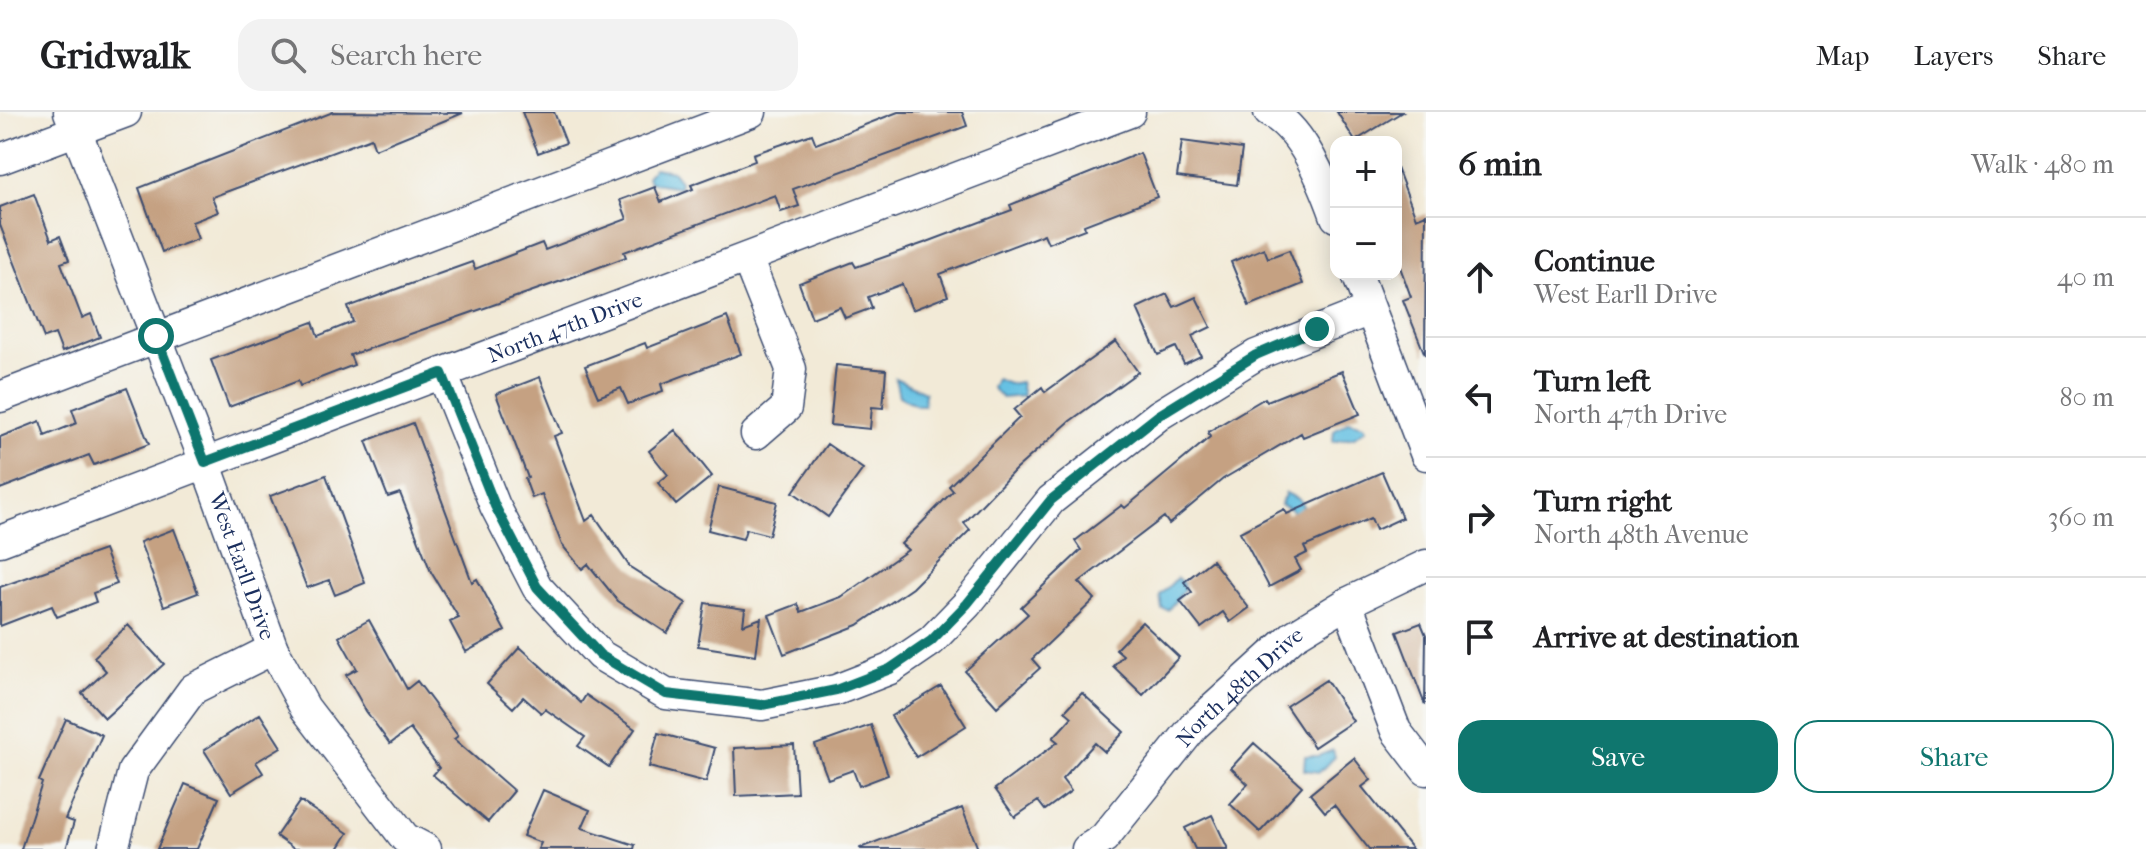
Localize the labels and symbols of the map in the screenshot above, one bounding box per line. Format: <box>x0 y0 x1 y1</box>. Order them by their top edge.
street label: North 47th Drive <box>484 286 646 369</box>
route end <box>1299 311 1335 347</box>
route start <box>138 318 174 354</box>
street label: West Earll Drive <box>203 488 281 644</box>
street label: North 48th Drive <box>1171 621 1308 752</box>

